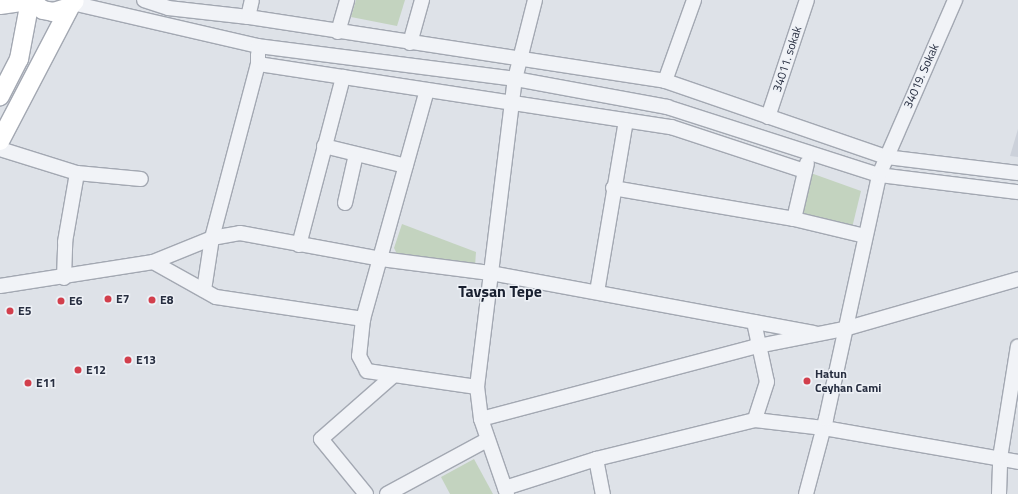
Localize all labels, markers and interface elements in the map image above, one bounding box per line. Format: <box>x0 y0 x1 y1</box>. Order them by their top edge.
street label: 34011. sokak <box>770 24 804 94</box>
street label: 34019. Sokak <box>900 41 942 111</box>
district label: Tavşan Tepe <box>458 281 542 301</box>
place label: E7 <box>116 292 129 306</box>
place label: E8 <box>160 293 173 307</box>
place label: E6 <box>69 294 82 308</box>
marker: E7 <box>103 294 113 304</box>
marker: E8 <box>147 295 157 305</box>
marker: E6 <box>56 296 66 306</box>
place label: E5 <box>18 304 31 318</box>
marker: E5 <box>5 306 15 316</box>
place label: E13 <box>136 353 156 367</box>
marker: E13 <box>123 355 133 365</box>
place label: E12 <box>86 363 106 377</box>
marker: E12 <box>73 365 83 375</box>
place label: Hatun Ceyhan Cami <box>815 367 881 395</box>
place label: E11 <box>36 376 56 390</box>
marker: Hatun Ceyhan Cami <box>802 376 812 386</box>
marker: E11 <box>23 378 33 388</box>

